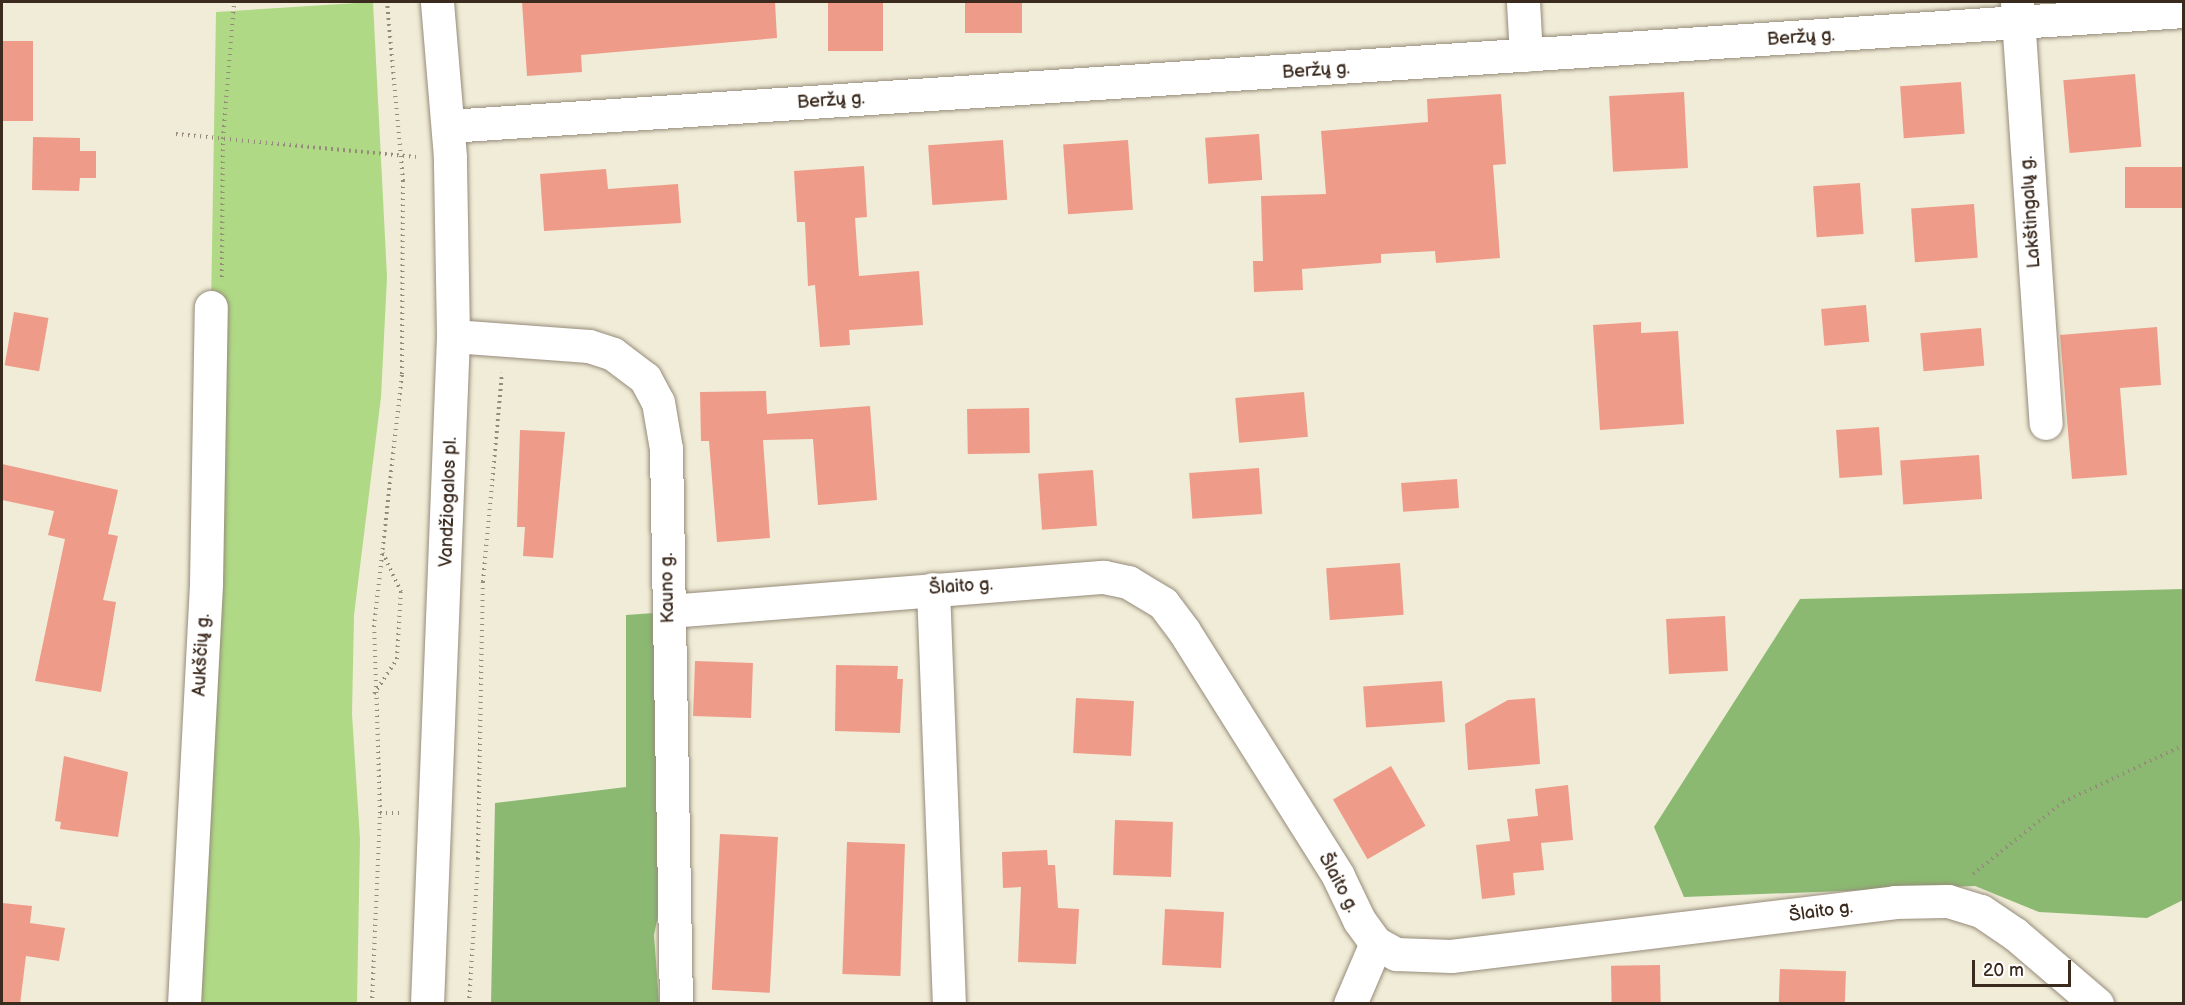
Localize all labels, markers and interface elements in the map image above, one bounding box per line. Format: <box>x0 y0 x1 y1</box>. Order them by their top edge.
street label: Beržų g. <box>1766 25 1836 51</box>
street label: Beržų g. <box>1281 58 1351 84</box>
street label: Beržų g. <box>796 88 866 114</box>
street label: Lakštingalų g. <box>2016 155 2046 269</box>
street label: Vandžiogalos pl. <box>436 437 462 567</box>
street label: Kauno g. <box>657 552 679 624</box>
street label: Šlaito g. <box>928 574 994 600</box>
street label: Aukščių g. <box>189 613 215 697</box>
street label: Šlaito g. <box>1313 850 1363 916</box>
street label: Šlaito g. <box>1788 897 1854 927</box>
scale bar <box>1975 948 2074 986</box>
text: 20 m <box>1983 960 2024 981</box>

